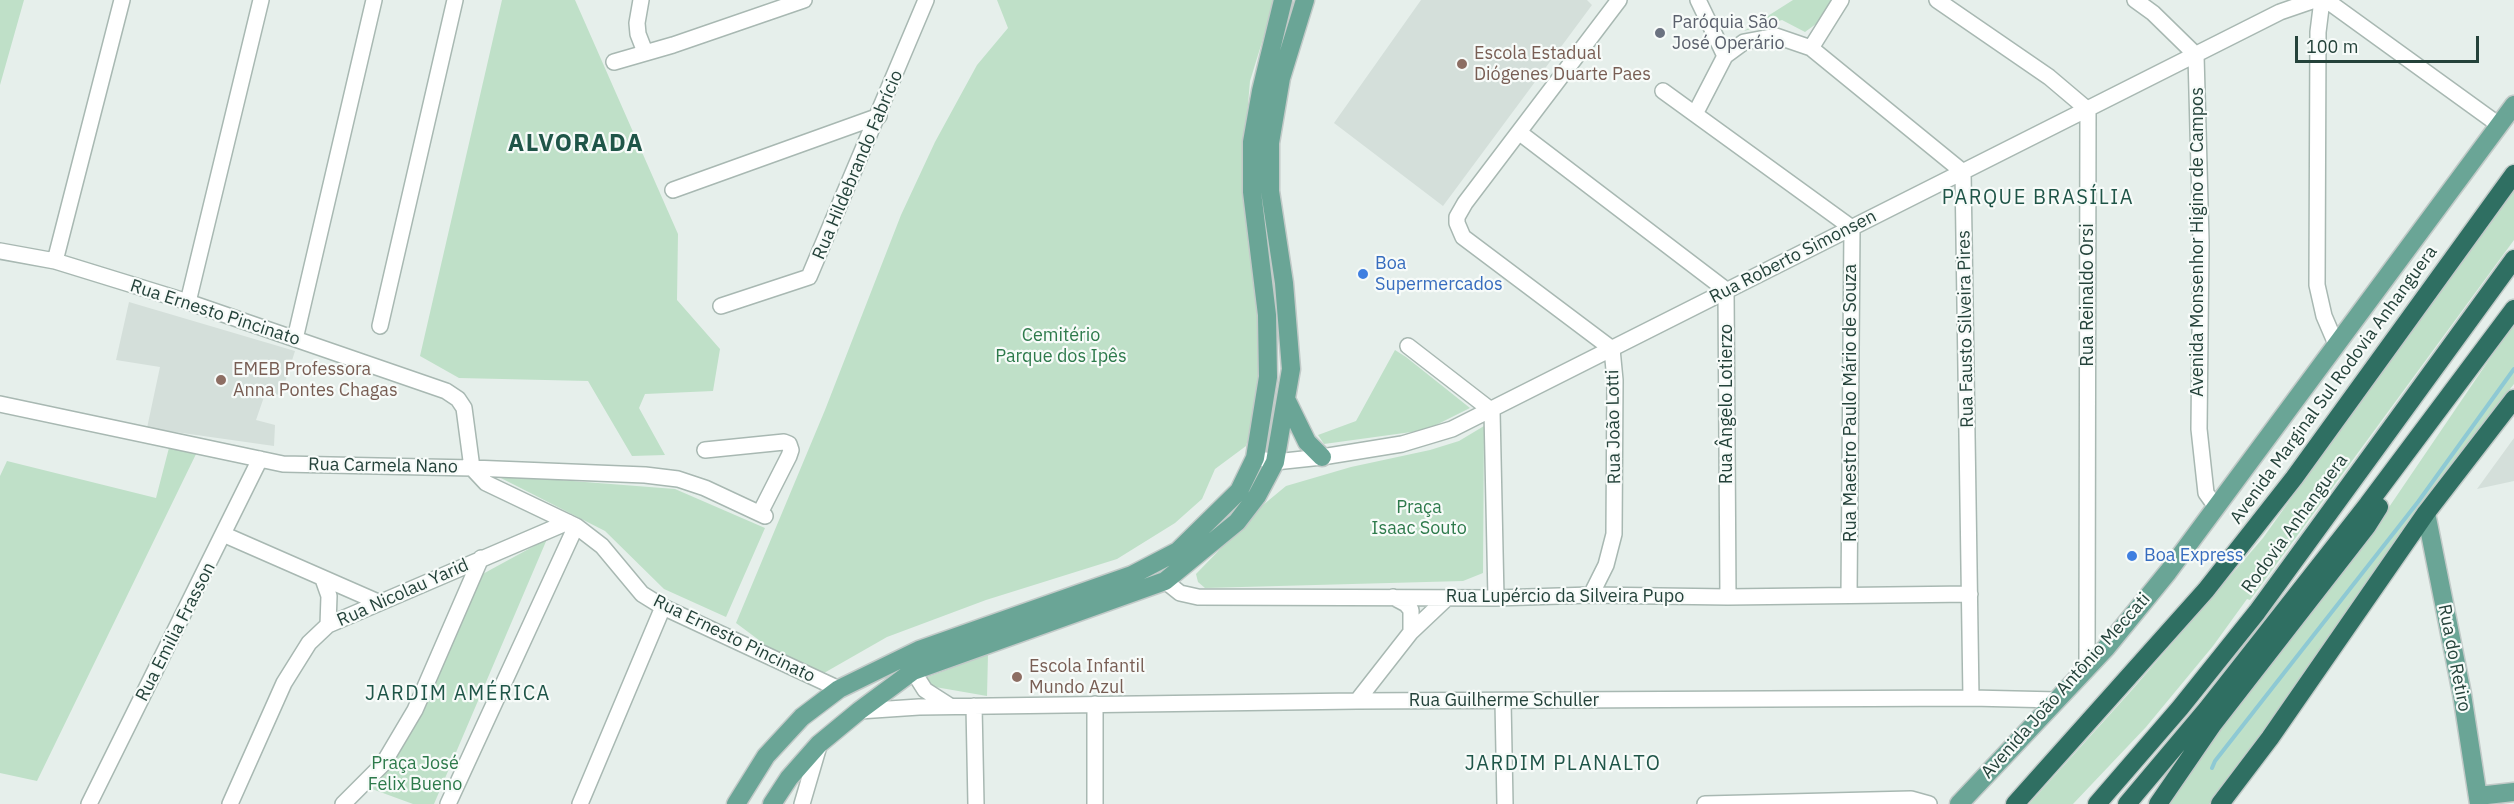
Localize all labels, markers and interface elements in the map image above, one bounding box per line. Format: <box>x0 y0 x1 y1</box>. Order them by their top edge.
place label: Paróquia São José Operário <box>1672 12 1785 54</box>
scale bar <box>2298 24 2482 62</box>
marker: Paróquia São José Operário <box>1653 26 1667 40</box>
text: 100 m <box>2306 35 2358 58</box>
place label: Escola Estadual Diógenes Duarte Paes <box>1474 43 1651 86</box>
marker: Escola Estadual Diógenes Duarte Paes <box>1455 57 1469 71</box>
street label: Rua Hildebrando Fabrício <box>808 67 908 263</box>
street label: Avenida Monsenhor Higino de Campos <box>2187 87 2209 397</box>
district label: ALVORADA <box>508 130 644 158</box>
district label: PARQUE BRASÍLIA <box>1942 186 2134 210</box>
street label: Rua Roberto Simonsen <box>1706 206 1880 308</box>
street label: Rua Reinaldo Orsi <box>2077 223 2099 367</box>
street label: Rua Fausto Silveira Pires <box>1953 230 1979 428</box>
street label: Avenida Marginal Sul Rodovia Anhanguera <box>2226 242 2442 528</box>
place label: Boa Supermercados <box>1375 253 1503 296</box>
street label: Rua Maestro Paulo Mário de Souza <box>1840 264 1862 542</box>
marker: Boa Supermercados <box>1356 267 1370 281</box>
street label: Rua Ernesto Pincinato <box>127 275 303 351</box>
street label: Rua Ângelo Lotierzo <box>1716 324 1738 484</box>
park label: Cemitério Parque dos Ipês <box>995 325 1127 368</box>
place label: EMEB Professora Anna Pontes Chagas <box>233 359 398 401</box>
street label: Rua João Lotti <box>1602 369 1626 485</box>
marker: EMEB Professora Anna Pontes Chagas <box>214 373 228 387</box>
street label: Rodovia Anhanguera <box>2237 450 2353 598</box>
street label: Rua Carmela Nano <box>308 454 458 478</box>
park label: Praça Isaac Souto <box>1371 497 1467 540</box>
place label: Boa Express <box>2144 545 2244 567</box>
marker: Boa Express <box>2125 549 2139 563</box>
street label: Rua Nicolau Yarid <box>334 554 472 632</box>
street label: Rua Emilia Frasson <box>132 559 220 705</box>
street label: Rua Lupércio da Silveira Pupo <box>1446 586 1684 608</box>
street label: Avenida João Antônio Meccati <box>1977 589 2155 783</box>
street label: Rua Ernesto Pincinato <box>650 590 818 688</box>
street label: Rua do Retiro <box>2433 602 2475 714</box>
place label: Escola Infantil Mundo Azul <box>1029 656 1145 698</box>
marker: Escola Infantil Mundo Azul <box>1010 670 1024 684</box>
district label: JARDIM AMÉRICA <box>365 682 551 706</box>
street label: Rua Guilherme Schuller <box>1409 690 1599 712</box>
district label: JARDIM PLANALTO <box>1465 752 1661 776</box>
park label: Praça José Felix Bueno <box>368 753 462 795</box>

